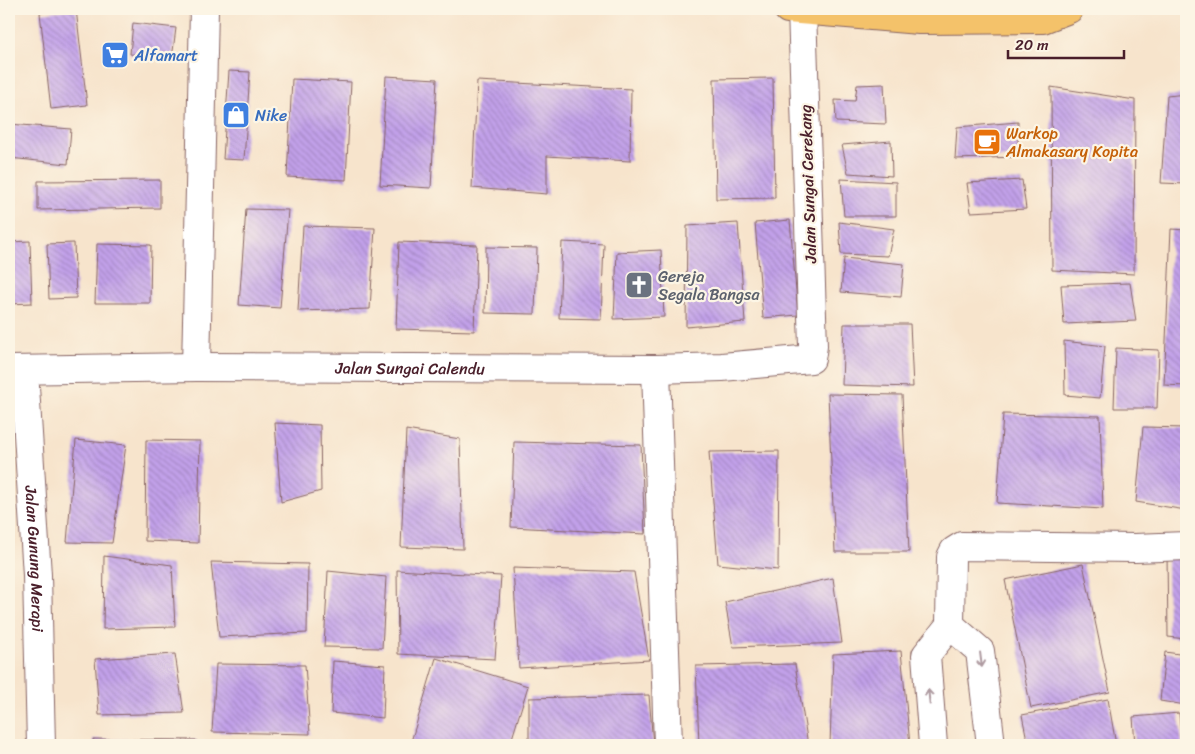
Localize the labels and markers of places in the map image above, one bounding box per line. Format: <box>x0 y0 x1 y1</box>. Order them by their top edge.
supermarket icon: Alfamart <box>100 40 130 70</box>
place label: Alfamart <box>133 41 198 70</box>
shop icon: Nike <box>221 100 251 130</box>
place label: Nike <box>255 101 287 130</box>
place label: Warkop Almakasary Kopita <box>1005 119 1138 166</box>
cafe icon: Warkop Almakasary Kopita <box>972 127 1002 157</box>
place label: Gereja Segala Bangsa <box>658 262 760 309</box>
church icon: Gereja Segala Bangsa <box>624 270 654 300</box>

